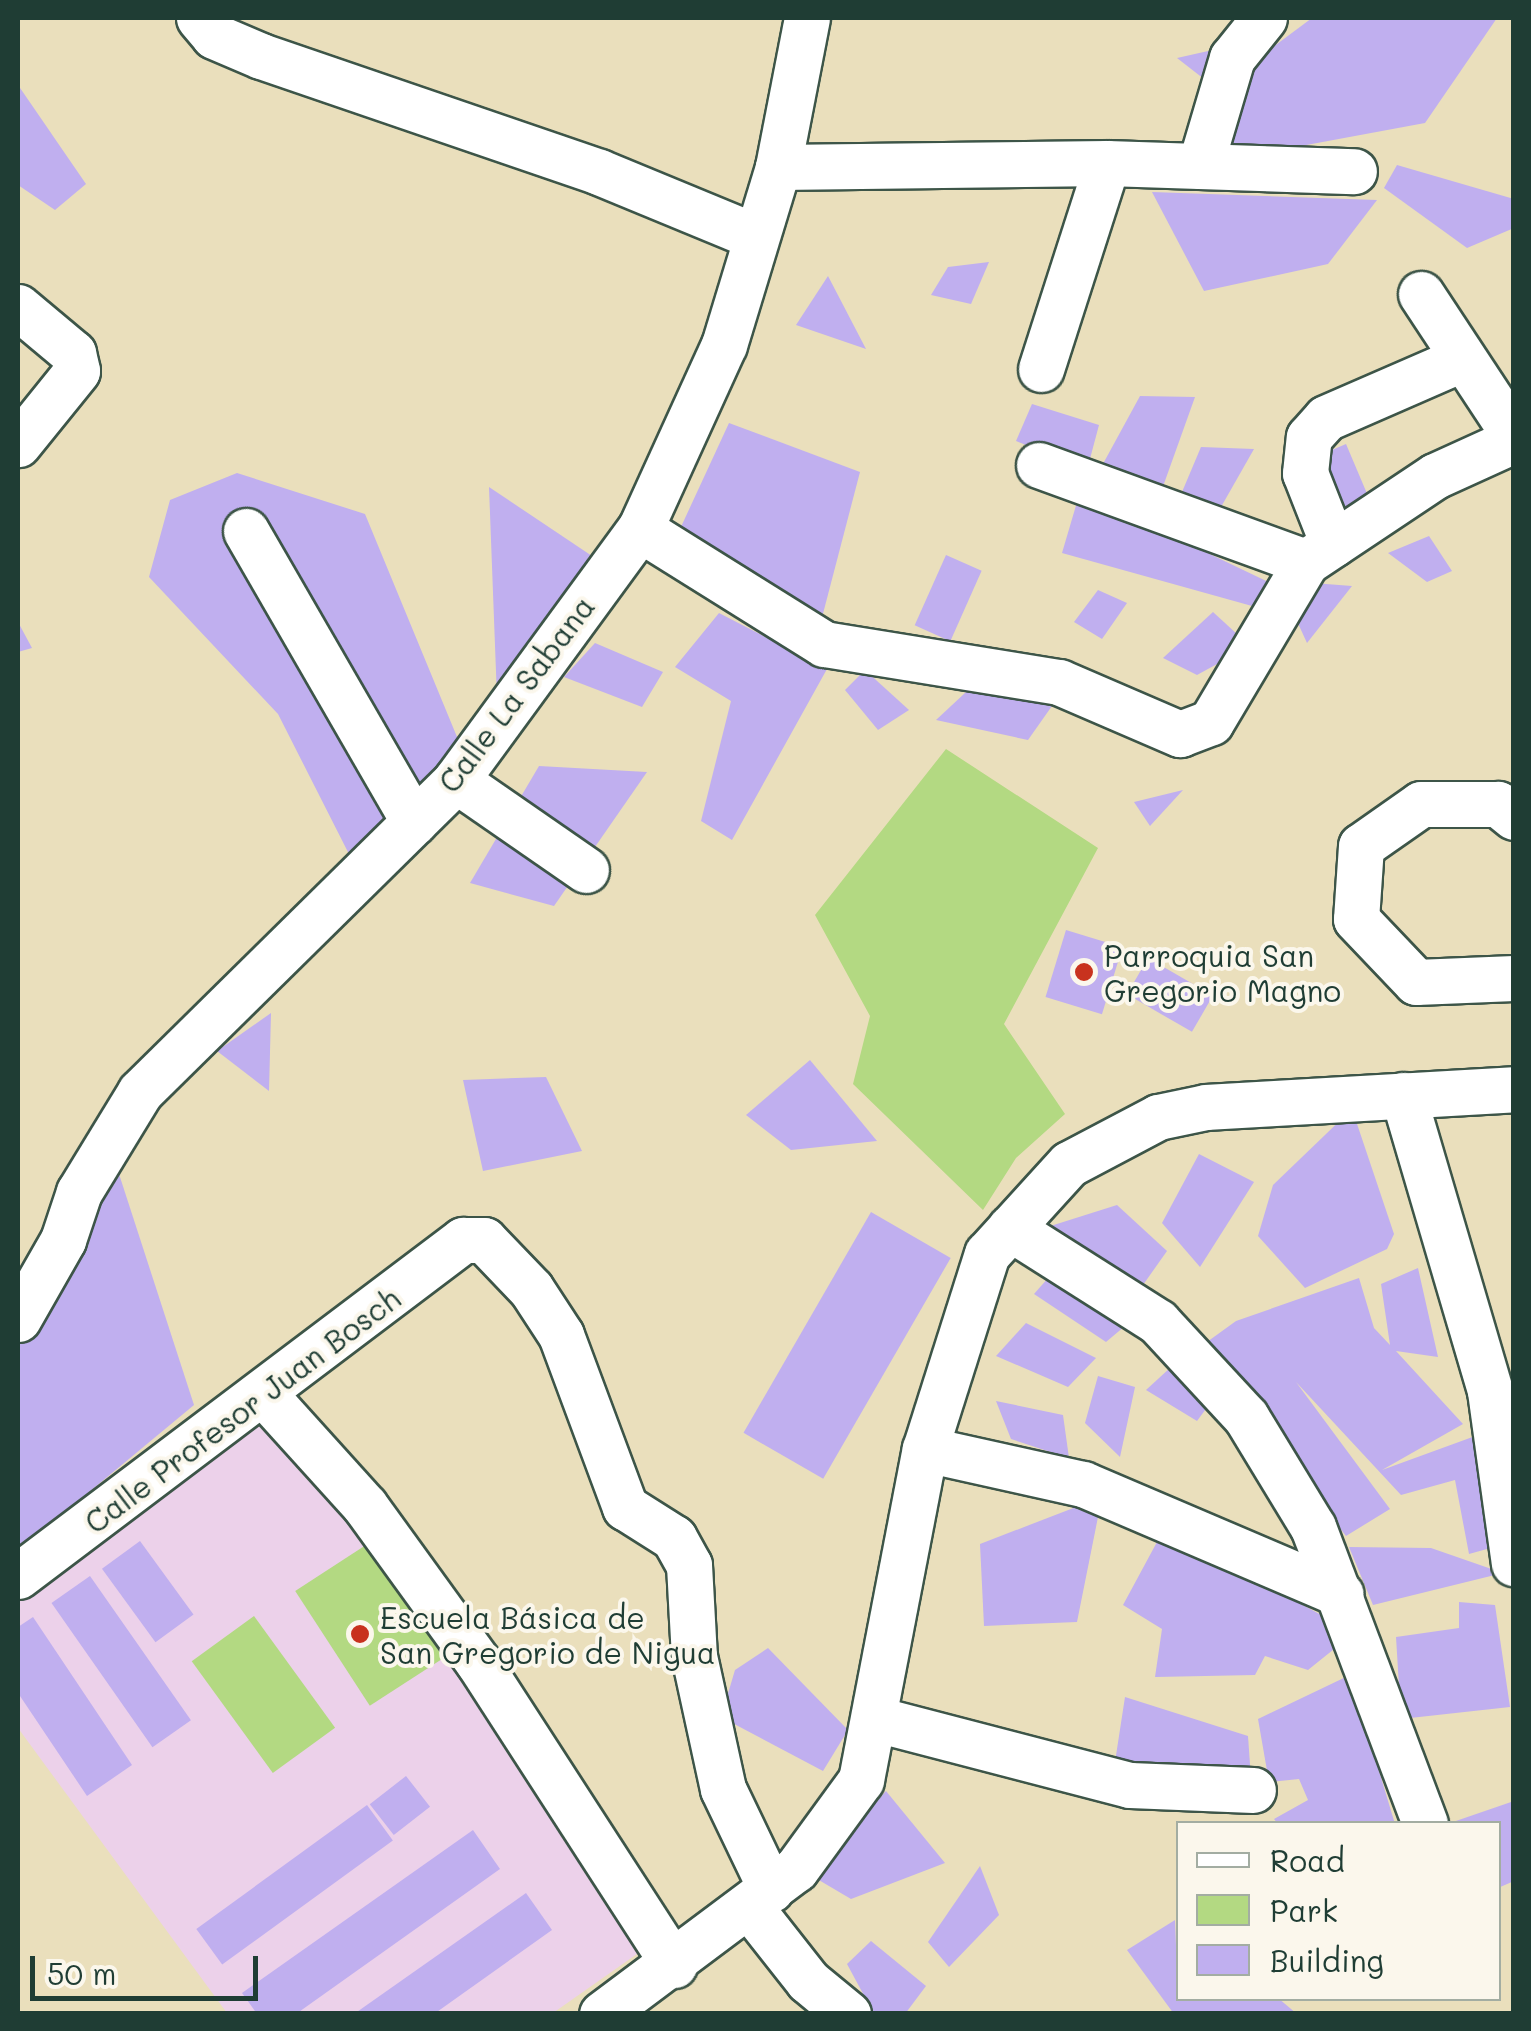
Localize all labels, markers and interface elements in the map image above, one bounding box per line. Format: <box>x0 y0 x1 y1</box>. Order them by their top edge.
street label: Calle La Sabana <box>431 589 601 799</box>
place label: Parroquia San Gregorio Magno <box>1104 937 1341 1008</box>
marker: Parroquia San Gregorio Magno <box>1073 961 1095 983</box>
street label: Calle Profesor Juan Bosch <box>77 1280 407 1540</box>
place label: Escuela Básica de San Gregorio de Nigua <box>380 1599 715 1670</box>
marker: Escuela Básica de San Gregorio de Nigua <box>349 1623 371 1645</box>
legend <box>1176 1821 1501 2001</box>
text: Road <box>1270 1840 1345 1880</box>
text: Park <box>1270 1890 1338 1930</box>
scale bar <box>35 1936 262 1998</box>
text: Building <box>1270 1940 1384 1980</box>
text: 50 m <box>47 1953 117 1993</box>

